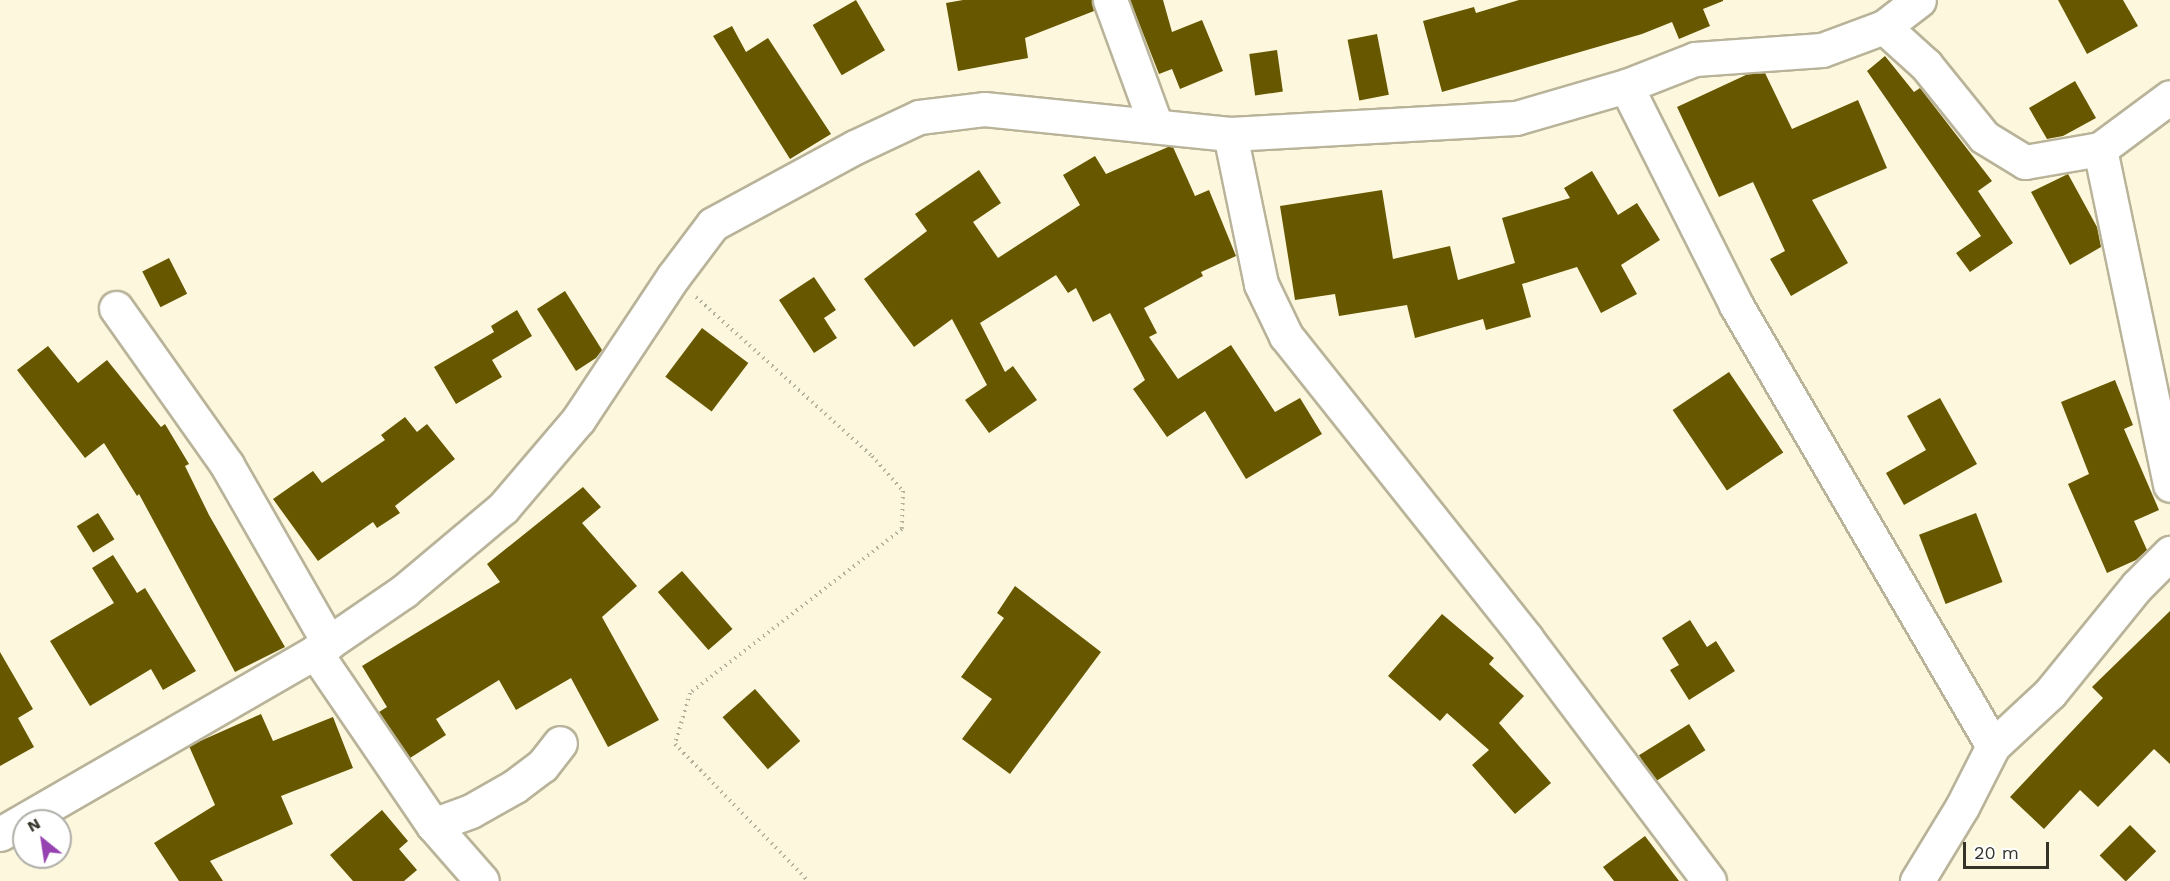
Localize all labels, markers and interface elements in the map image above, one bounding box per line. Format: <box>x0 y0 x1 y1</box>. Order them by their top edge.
north arrow <box>12 809 72 869</box>
text: N <box>24 814 44 836</box>
scale bar <box>1966 830 2052 868</box>
text: 20 m <box>1974 842 2019 863</box>

